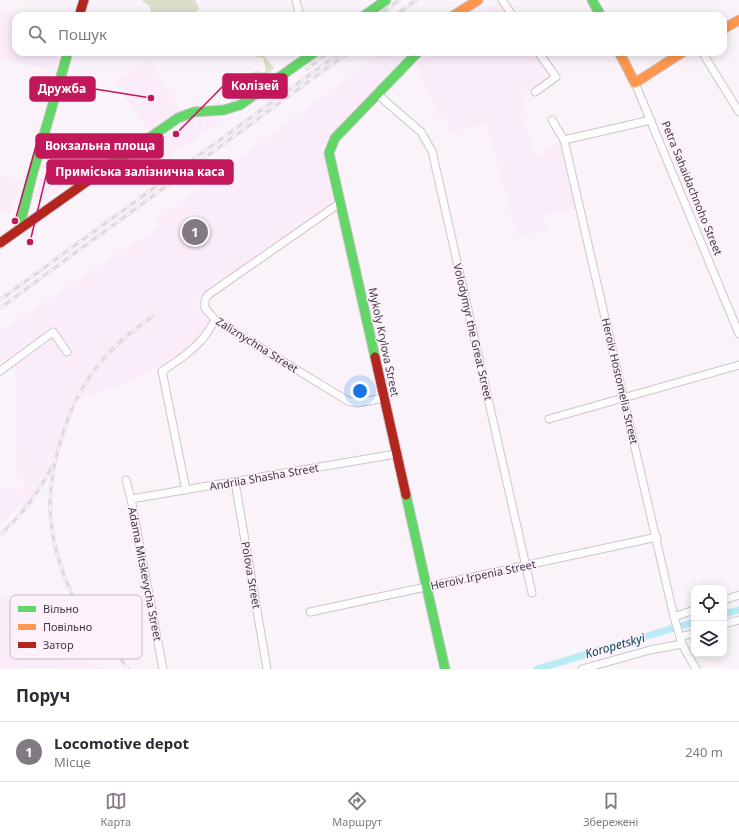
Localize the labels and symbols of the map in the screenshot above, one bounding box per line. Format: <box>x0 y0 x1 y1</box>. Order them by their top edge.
callout: Колізей <box>223 74 287 98</box>
callout: Дружба <box>30 77 95 101</box>
text: Колізей <box>231 77 279 94</box>
text: Дружба <box>38 80 86 97</box>
street label: Petra Sahaidachnoho Street <box>659 118 726 257</box>
callout: Вокзальна площа <box>36 134 163 158</box>
text: Вокзальна площа <box>45 137 155 154</box>
callout: Приміська залізнична каса <box>47 160 233 184</box>
text: Приміська залізнична каса <box>55 163 225 180</box>
pin: 1 <box>182 217 208 247</box>
street label: Volodymyr the Great Street <box>450 262 497 402</box>
street label: Mykoly Krylova Street <box>366 286 403 398</box>
street label: Zaliznychna Street <box>213 313 301 376</box>
street label: Heroiv Hostomelia Street <box>599 316 642 446</box>
your location <box>350 381 370 401</box>
street label: Andriia Shasha Street <box>208 460 320 494</box>
street label: Adama Mitskevycha Street <box>125 506 166 642</box>
street label: Polova Street <box>238 540 265 610</box>
street label: Heroiv Irpenia Street <box>429 556 537 593</box>
legend <box>10 595 142 659</box>
text: Вільно <box>43 601 79 616</box>
text: Повільно <box>43 619 92 634</box>
water label: Koropetskyi <box>583 629 648 662</box>
text: Затор <box>43 637 74 652</box>

